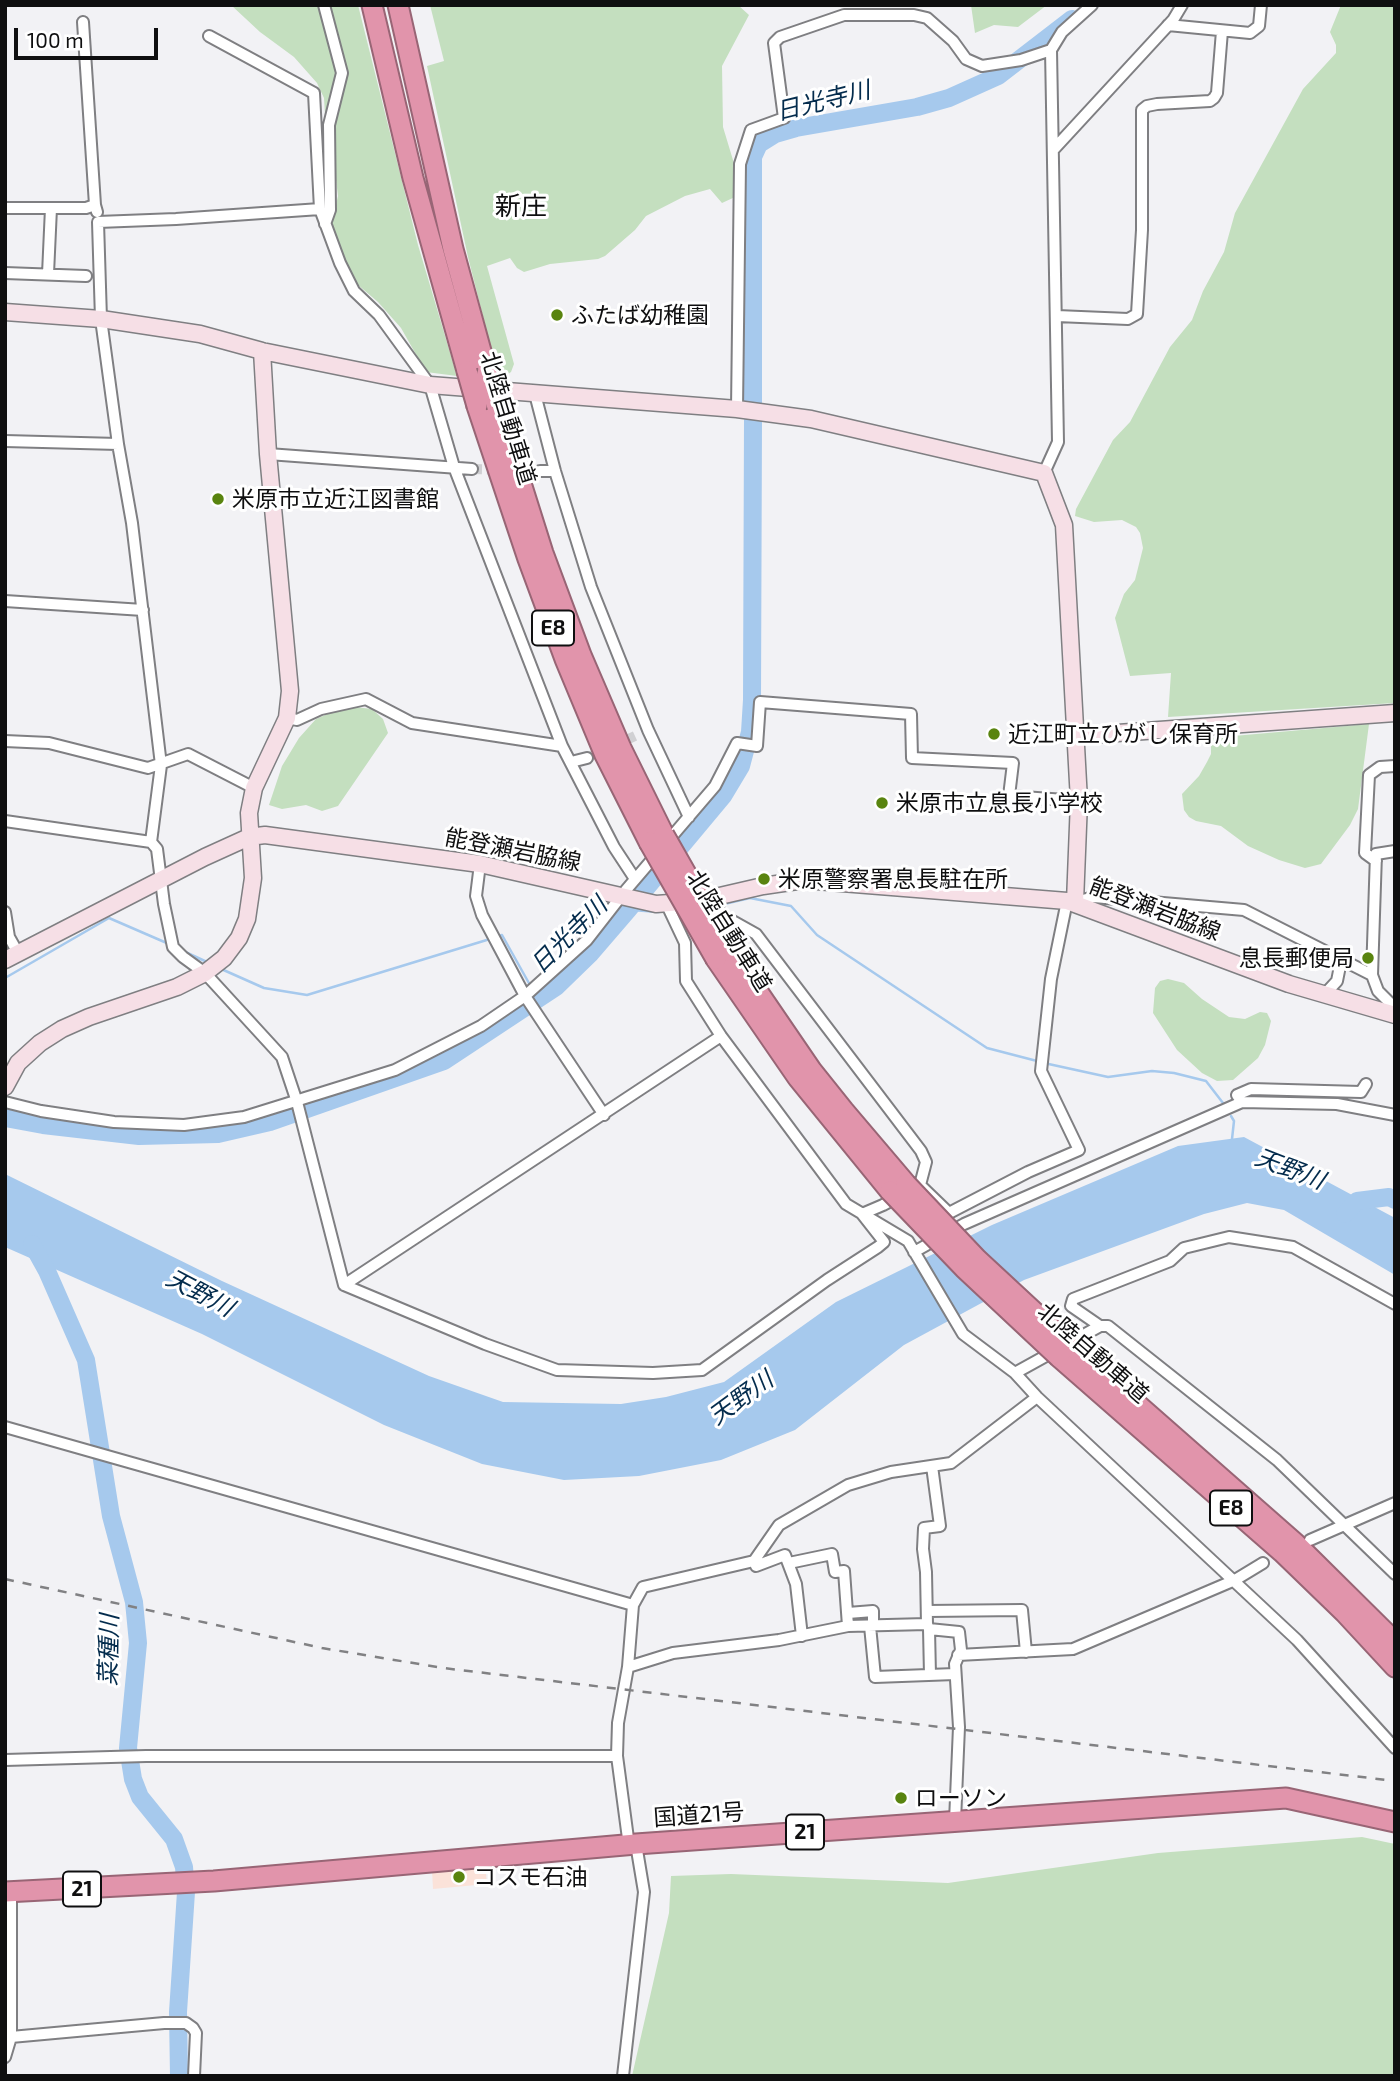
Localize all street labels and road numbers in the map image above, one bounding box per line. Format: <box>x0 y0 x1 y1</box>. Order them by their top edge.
street label: 北陸自動車道 <box>475 348 541 488</box>
road number: E8 <box>532 610 574 646</box>
street label: 能登瀬岩脇線 <box>443 823 583 877</box>
street label: 北陸自動車道 <box>681 865 777 997</box>
street label: 能登瀬岩脇線 <box>1086 871 1224 947</box>
street label: 北陸自動車道 <box>1032 1297 1154 1409</box>
road number: E8 <box>1210 1490 1252 1526</box>
street label: 国道21号 <box>653 1798 745 1832</box>
road number: 21 <box>786 1814 824 1850</box>
road number: 21 <box>63 1871 101 1906</box>

